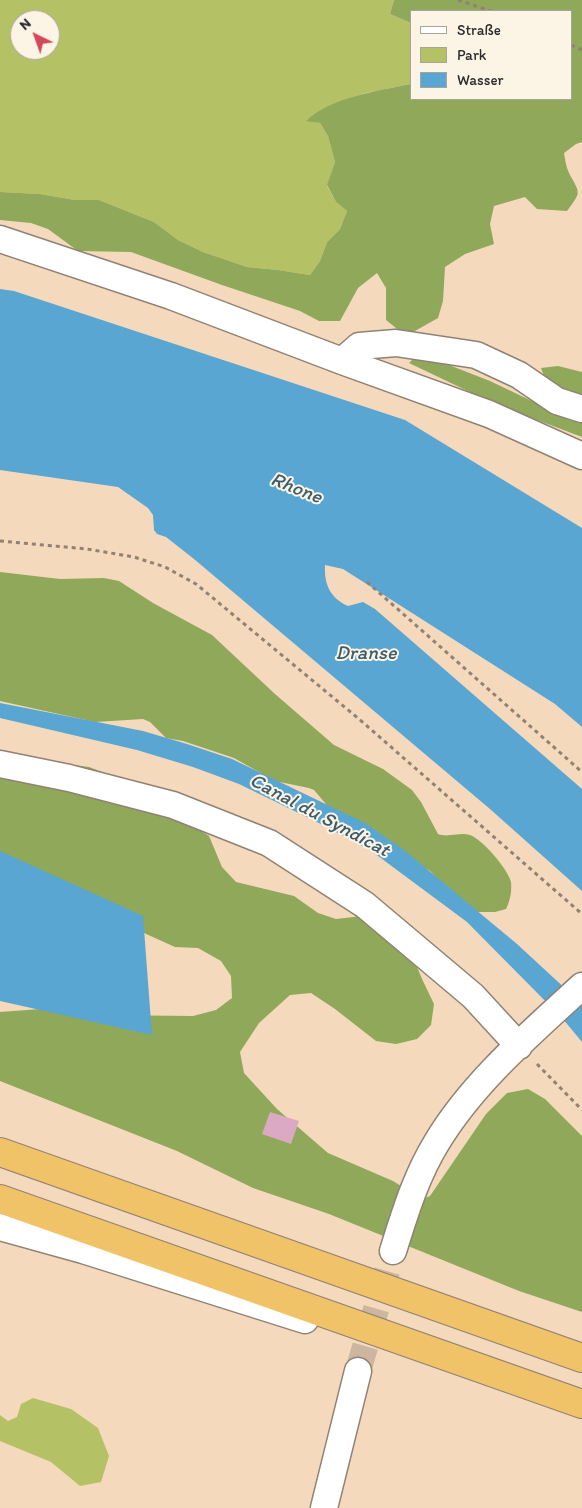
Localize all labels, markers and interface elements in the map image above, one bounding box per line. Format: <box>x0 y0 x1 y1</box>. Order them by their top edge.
north arrow <box>10 10 60 60</box>
legend <box>410 10 572 100</box>
text: N <box>16 15 34 34</box>
text: Straße <box>457 21 501 39</box>
text: Park <box>457 46 487 64</box>
text: Wasser <box>457 71 504 89</box>
water label: Rhone <box>267 468 325 510</box>
water label: Dranse <box>336 642 396 666</box>
water label: Canal du Syndicat <box>245 769 393 863</box>

